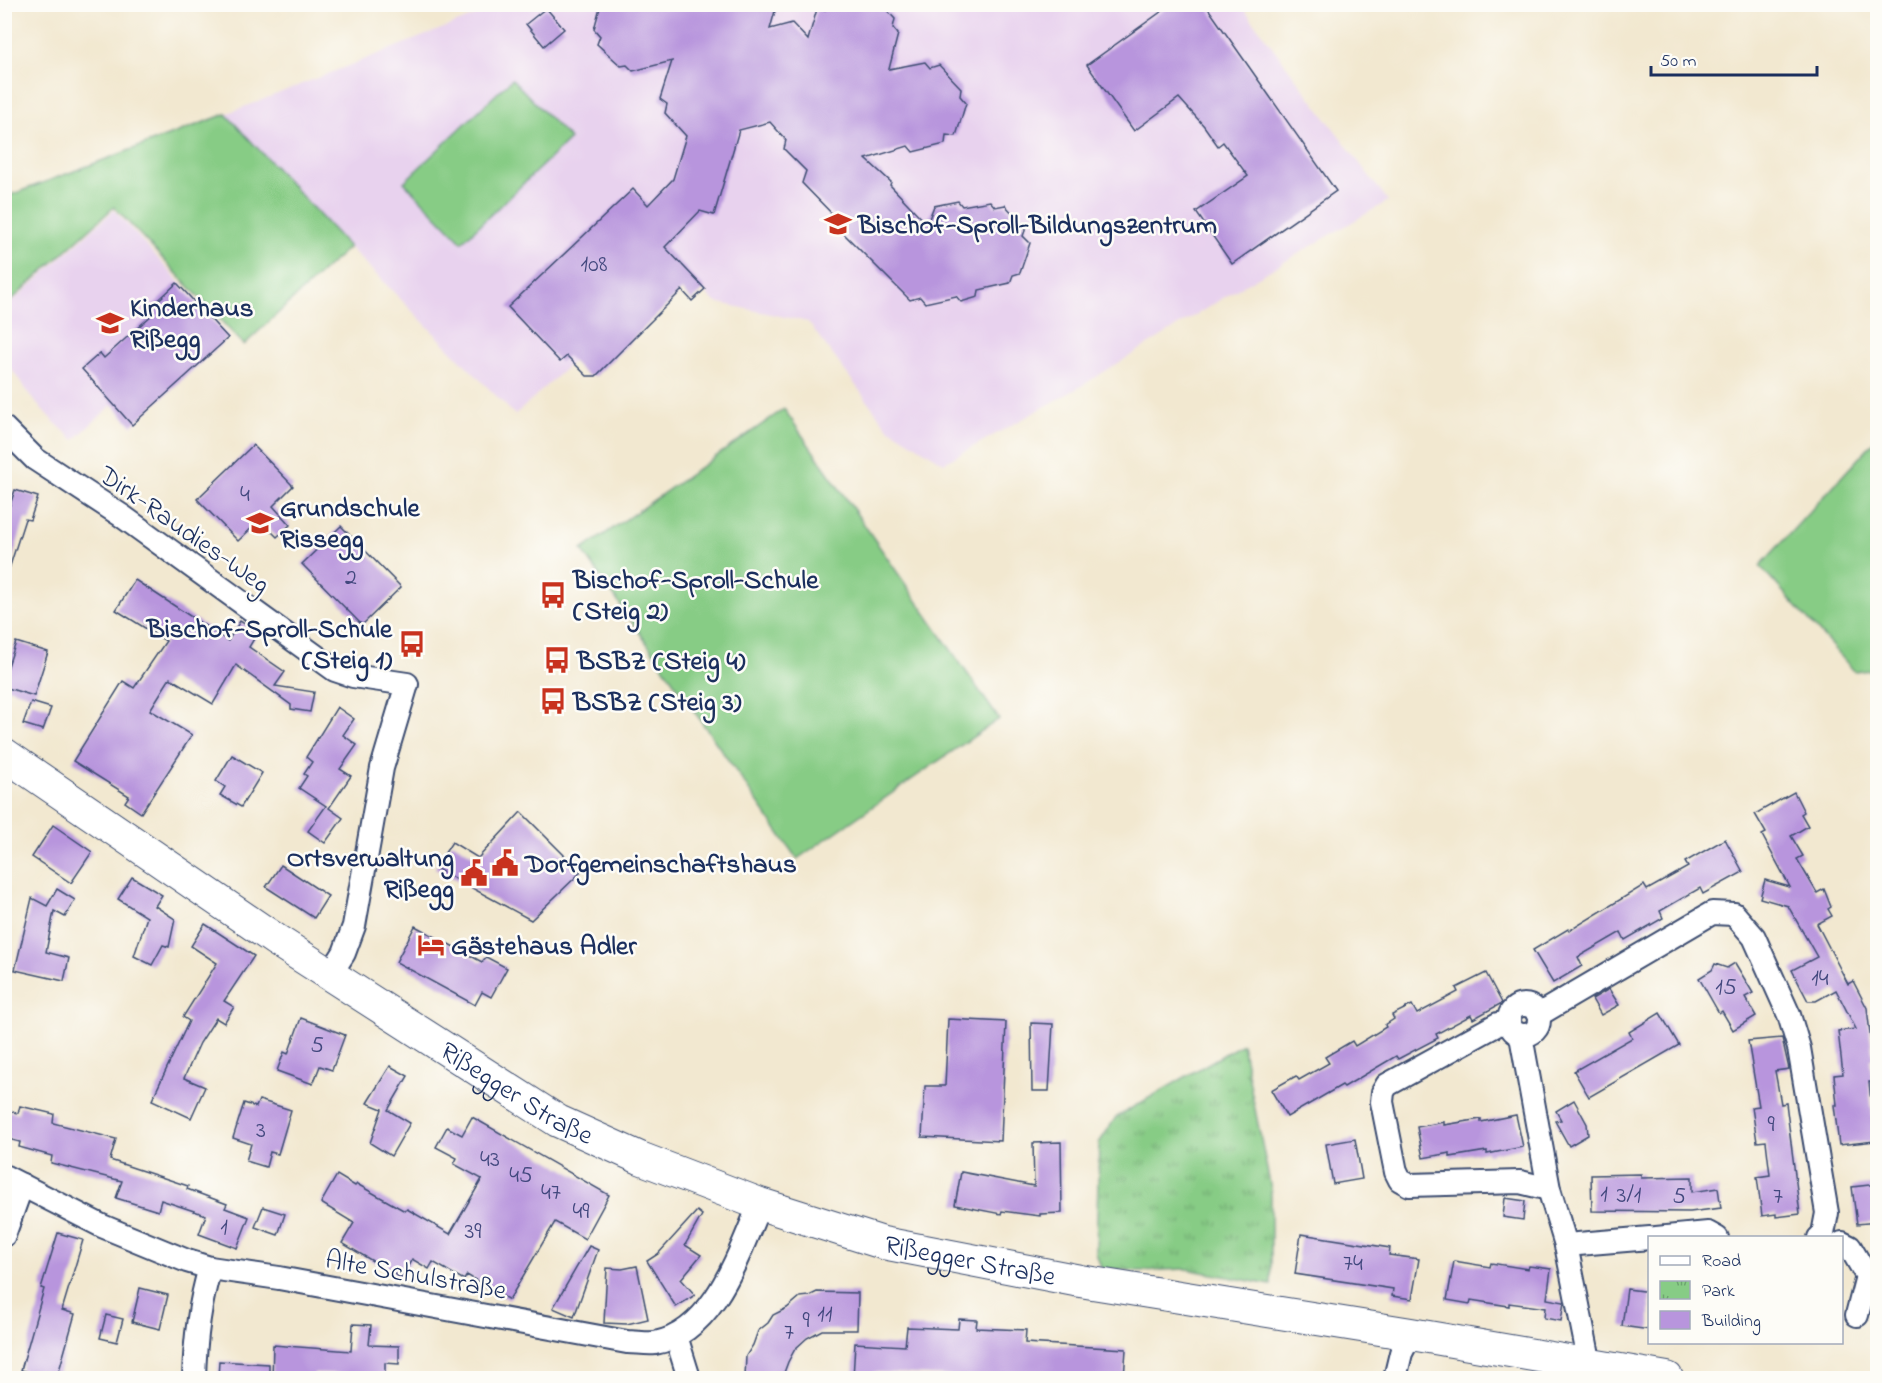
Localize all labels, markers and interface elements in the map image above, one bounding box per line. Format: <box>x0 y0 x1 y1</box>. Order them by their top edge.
scale bar <box>1651 39 1818 77</box>
text: 50 m <box>1660 49 1697 75</box>
place label: Bischof-Sproll-Bildungszentrum <box>856 207 1217 247</box>
school or university icon: Bischof-Sproll-Bildungszentrum <box>823 209 853 239</box>
house number: 108 <box>581 248 608 283</box>
place label: Kinderhaus Rißegg <box>130 290 253 361</box>
school or university icon: Kinderhaus Rißegg <box>95 308 125 338</box>
street label: Dirk-Raudies-Weg <box>89 457 277 605</box>
house number: 4 <box>240 478 250 513</box>
place label: Grundschule Rissegg <box>280 490 421 561</box>
school or university icon: Grundschule Rissegg <box>245 508 275 538</box>
house number: 2 <box>345 561 357 596</box>
place label: Bischof-Sproll-Schule (Steig 2) <box>571 562 819 633</box>
bus stop icon: Bischof-Sproll-Schule (Steig 2) <box>538 580 568 610</box>
place label: Bischof-Sproll-Schule (Steig 1) <box>145 611 393 682</box>
bus stop icon: Bischof-Sproll-Schule (Steig 1) <box>397 629 427 659</box>
place label: BSBZ (Steig 4) <box>575 643 746 683</box>
bus stop icon: BSBZ (Steig 4) <box>542 645 572 675</box>
place label: BSBZ (Steig 3) <box>571 684 742 724</box>
bus stop icon: BSBZ (Steig 3) <box>538 686 568 716</box>
place label: Ortsverwaltung Rißegg <box>287 840 454 911</box>
place label: Dorfgemeinschaftshaus <box>523 846 797 886</box>
public building icon: Dorfgemeinschaftshaus <box>490 848 520 878</box>
public building icon: Ortsverwaltung Rißegg <box>459 858 489 888</box>
place label: Gästehaus Adler <box>451 928 637 967</box>
hotel icon: Gästehaus Adler <box>416 930 446 960</box>
house number: 14 <box>1811 962 1829 997</box>
house number: 15 <box>1715 971 1737 1006</box>
house number: 5 <box>310 1029 324 1064</box>
street label: Rißegger Straße <box>431 1033 600 1157</box>
house number: 9 <box>1767 1108 1775 1143</box>
house number: 3 <box>256 1114 266 1149</box>
house number: 43 <box>480 1143 500 1178</box>
house number: 45 <box>509 1159 533 1194</box>
house number: 47 <box>541 1176 561 1211</box>
house number: 1 <box>1600 1178 1608 1213</box>
house number: 3/1 <box>1617 1179 1642 1214</box>
house number: 5 <box>1672 1180 1686 1215</box>
house number: 7 <box>1773 1180 1783 1215</box>
house number: 49 <box>572 1195 590 1230</box>
house number: 1 <box>220 1211 228 1246</box>
house number: 39 <box>464 1215 482 1250</box>
street label: Rißegger Straße <box>881 1227 1059 1298</box>
legend <box>1648 1236 1843 1344</box>
street label: Alte Schulstraße <box>322 1241 510 1312</box>
house number: 74 <box>1343 1247 1363 1282</box>
text: Road <box>1702 1249 1741 1275</box>
text: Park <box>1702 1279 1735 1305</box>
house number: 11 <box>817 1298 833 1333</box>
house number: 9 <box>802 1304 810 1339</box>
text: Building <box>1701 1309 1761 1336</box>
house number: 7 <box>784 1316 794 1351</box>

